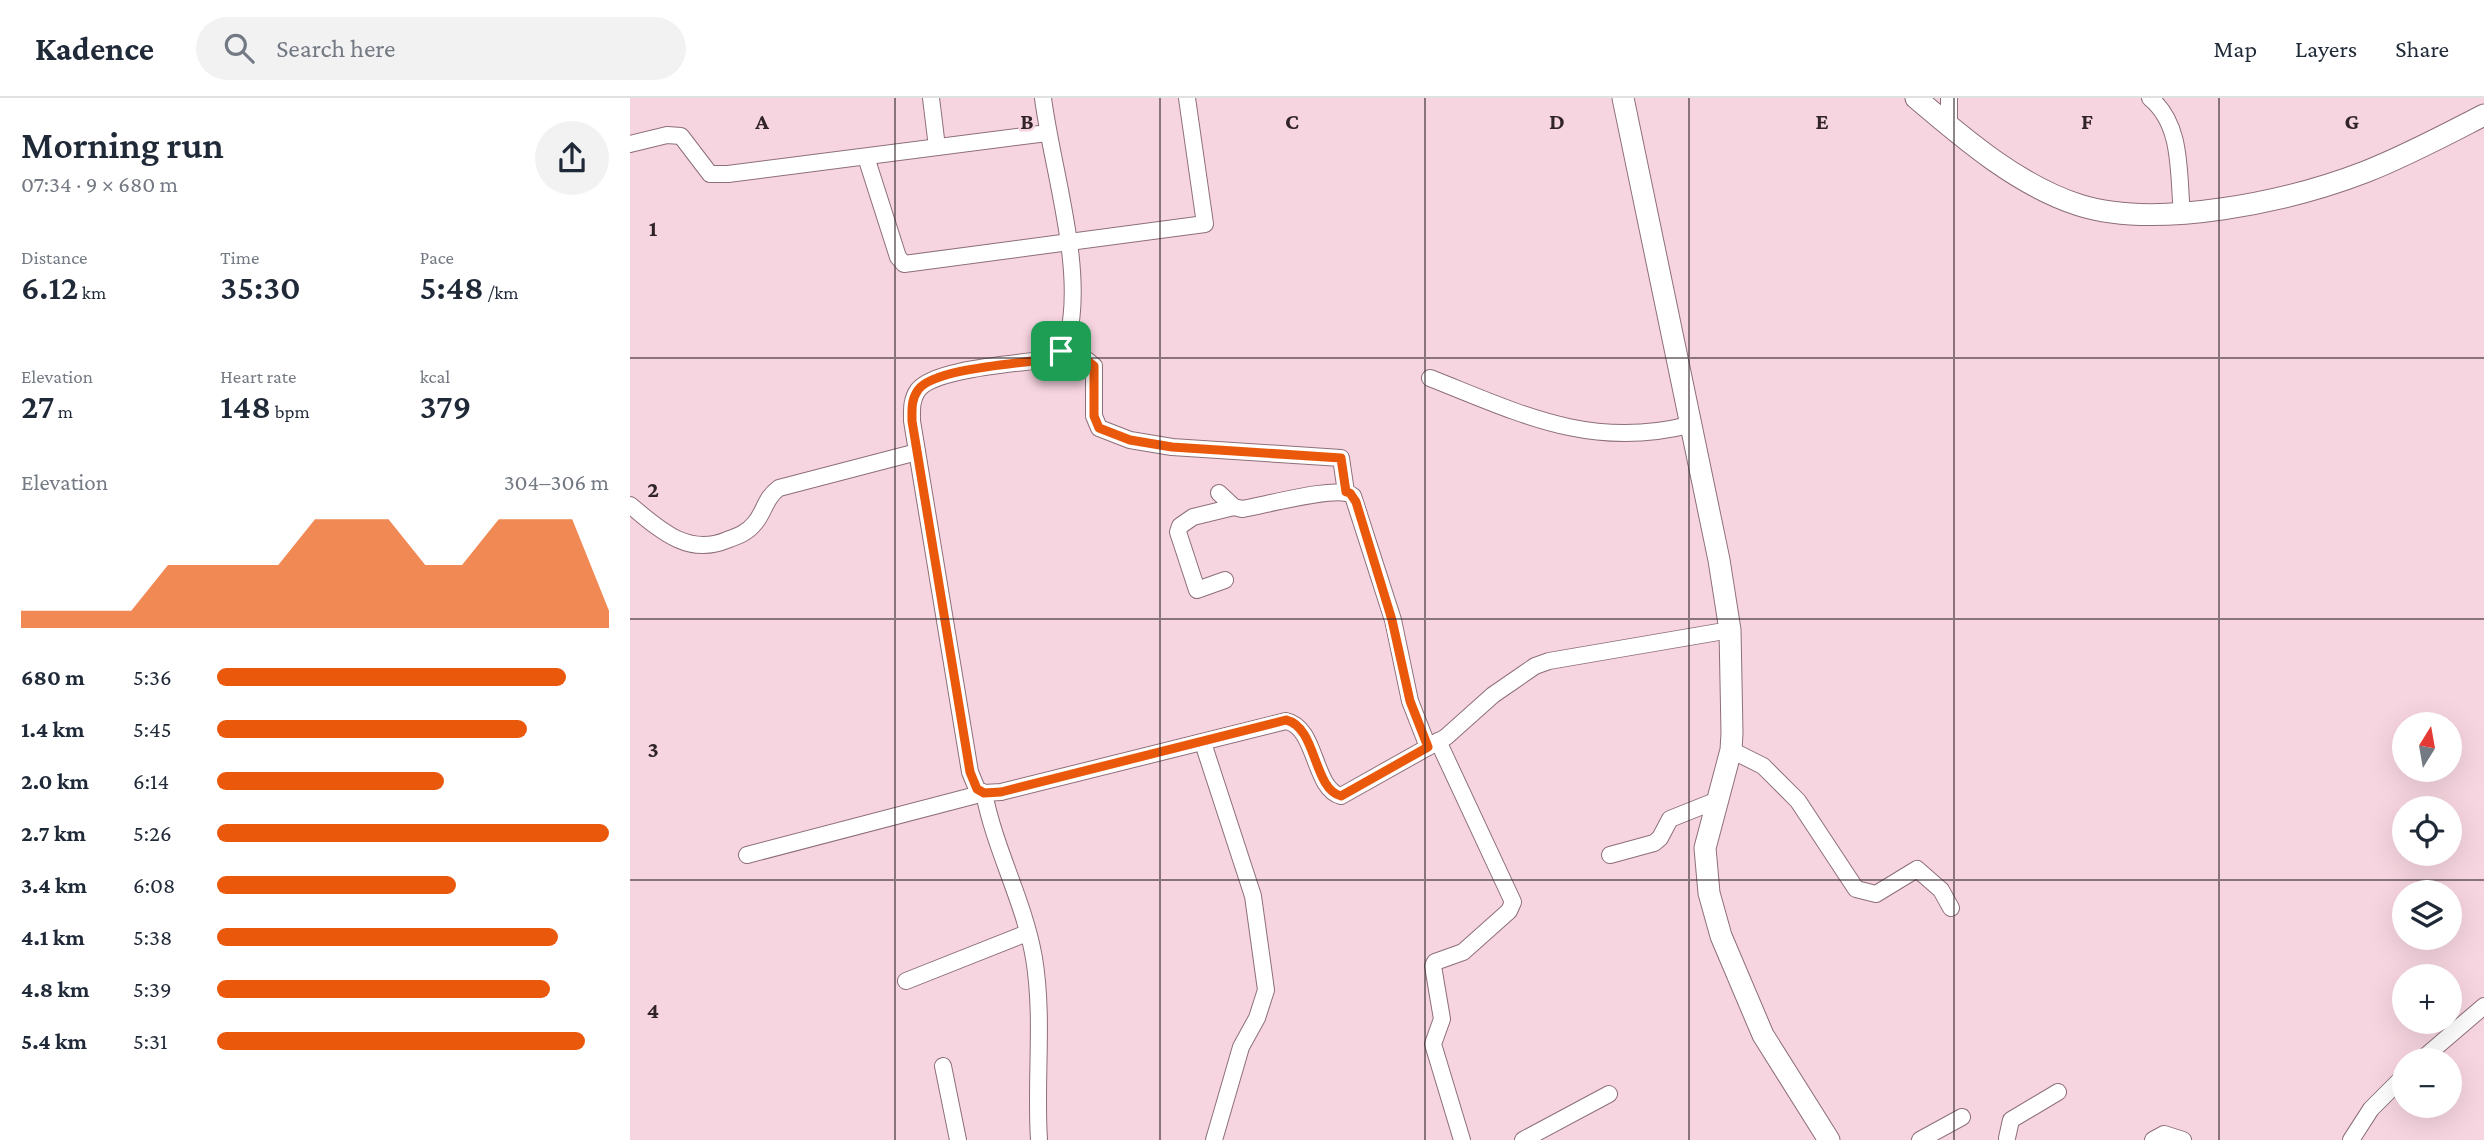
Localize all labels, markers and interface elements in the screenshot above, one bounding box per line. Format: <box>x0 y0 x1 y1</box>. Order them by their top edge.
search box <box>196 17 686 80</box>
icon: search <box>220 29 258 67</box>
text: Kadence <box>35 30 154 67</box>
text: Search here <box>276 34 395 63</box>
text: Map <box>2213 35 2257 62</box>
text: Layers <box>2295 35 2357 62</box>
text: Share <box>2395 35 2449 62</box>
text: A <box>754 108 769 134</box>
text: B <box>1020 108 1034 134</box>
text: C <box>1285 108 1299 134</box>
text: D <box>1549 108 1565 134</box>
text: E <box>1815 108 1829 134</box>
text: F <box>2081 108 2093 134</box>
text: G <box>2345 108 2360 134</box>
button: share <box>535 121 609 195</box>
text: Morning run <box>21 124 224 166</box>
text: 07:34 · 9 × 680 m <box>21 171 178 197</box>
text: 1 <box>649 215 658 241</box>
text: Distance <box>21 247 87 268</box>
text: Time <box>220 247 259 268</box>
text: Pace <box>420 247 454 268</box>
text: 6.12 <box>21 268 78 307</box>
text: 35:30 <box>220 268 301 307</box>
text: 5:48 <box>420 268 484 307</box>
text: km <box>78 282 106 303</box>
text: /km <box>484 282 519 303</box>
pin <box>1031 321 1091 381</box>
icon: arrive <box>1042 332 1080 370</box>
text: Elevation <box>21 366 93 387</box>
text: Heart rate <box>220 366 296 387</box>
text: kcal <box>420 366 450 387</box>
text: 27 <box>21 387 54 426</box>
text: 148 <box>220 387 271 426</box>
text: 379 <box>420 387 471 426</box>
text: m <box>54 401 73 422</box>
text: bpm <box>271 401 310 422</box>
text: Elevation <box>21 469 108 495</box>
text: 304–306 m <box>504 469 609 495</box>
text: 2 <box>647 476 659 502</box>
text: 680 m <box>21 664 85 690</box>
text: 5:36 <box>133 664 172 690</box>
north arrow <box>2392 712 2462 782</box>
map controls <box>2392 712 2462 1118</box>
text: 1.4 km <box>21 716 84 742</box>
text: 5:45 <box>133 716 172 742</box>
text: 3 <box>647 736 659 762</box>
text: 2.0 km <box>21 768 89 794</box>
text: 6:14 <box>133 768 169 794</box>
button: locate <box>2392 796 2462 866</box>
text: 2.7 km <box>21 820 86 846</box>
text: 5:26 <box>133 820 172 846</box>
text: 3.4 km <box>21 872 87 898</box>
text: 6:08 <box>133 872 175 898</box>
button: layers <box>2392 880 2462 950</box>
text: 4.1 km <box>21 924 85 950</box>
text: 5:38 <box>133 924 172 950</box>
button: + <box>2392 964 2462 1034</box>
text: 4.8 km <box>21 976 90 1002</box>
text: 5:39 <box>133 976 172 1002</box>
text: 4 <box>647 997 659 1023</box>
text: 5.4 km <box>21 1028 87 1054</box>
text: 5:31 <box>133 1028 168 1054</box>
button: − <box>2392 1048 2462 1118</box>

